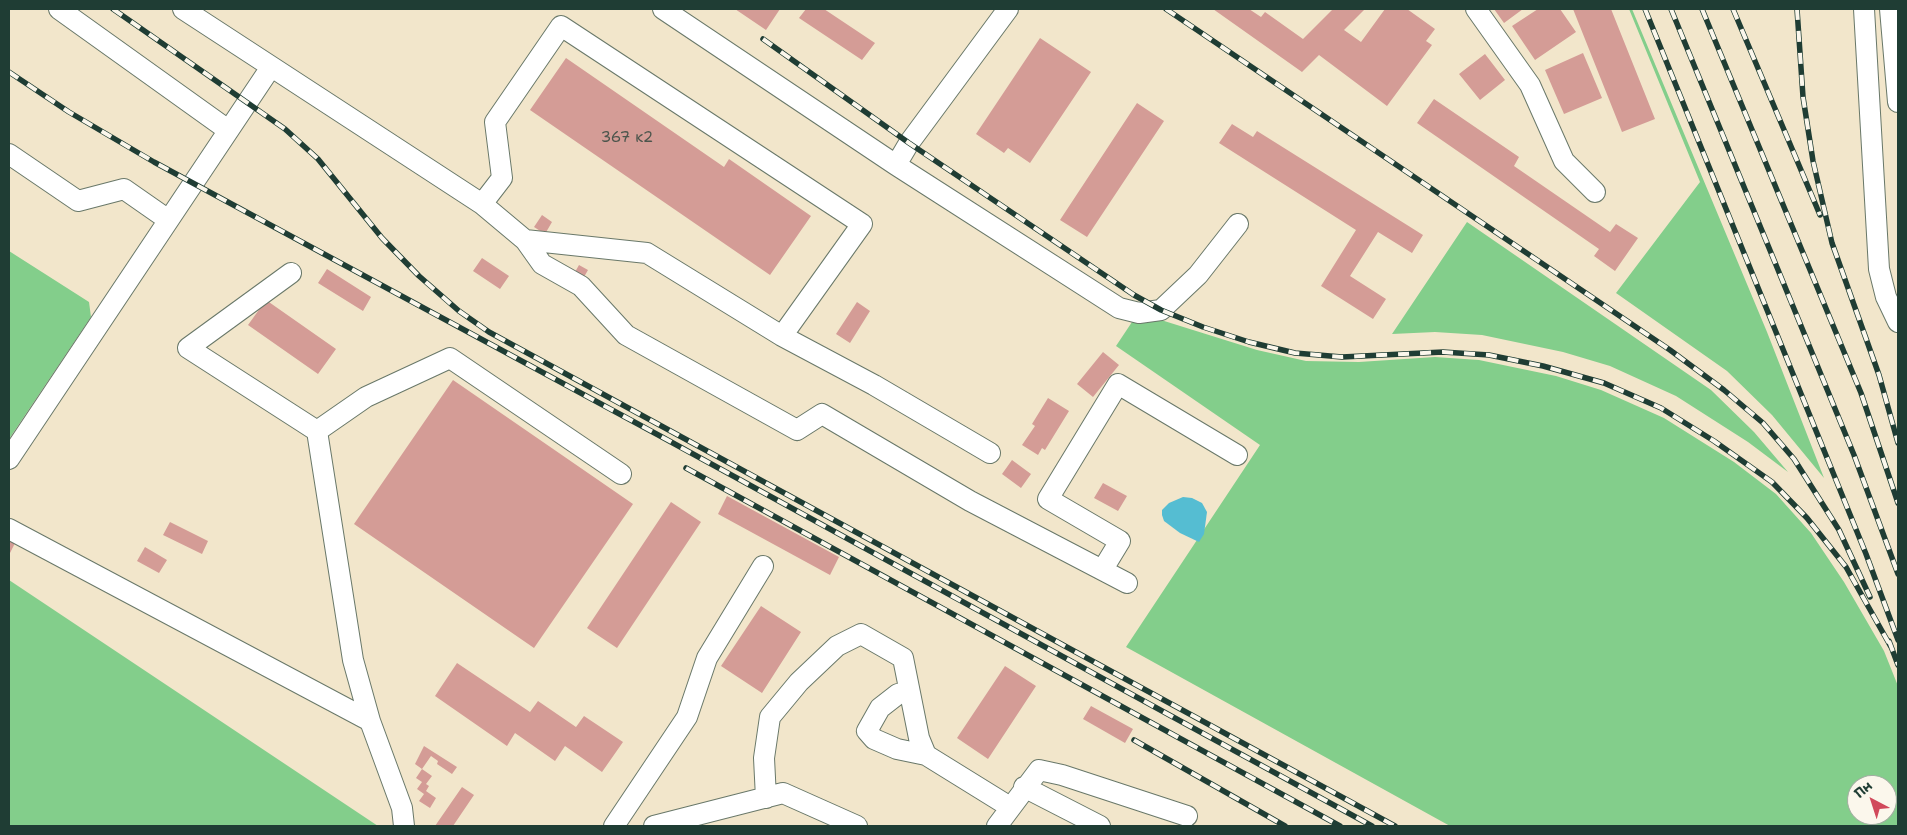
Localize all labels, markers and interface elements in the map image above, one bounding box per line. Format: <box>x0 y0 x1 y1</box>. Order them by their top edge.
house number: 367 к2 <box>601 129 653 147</box>
north arrow <box>1847 775 1897 825</box>
text: Пн <box>1850 776 1876 802</box>

